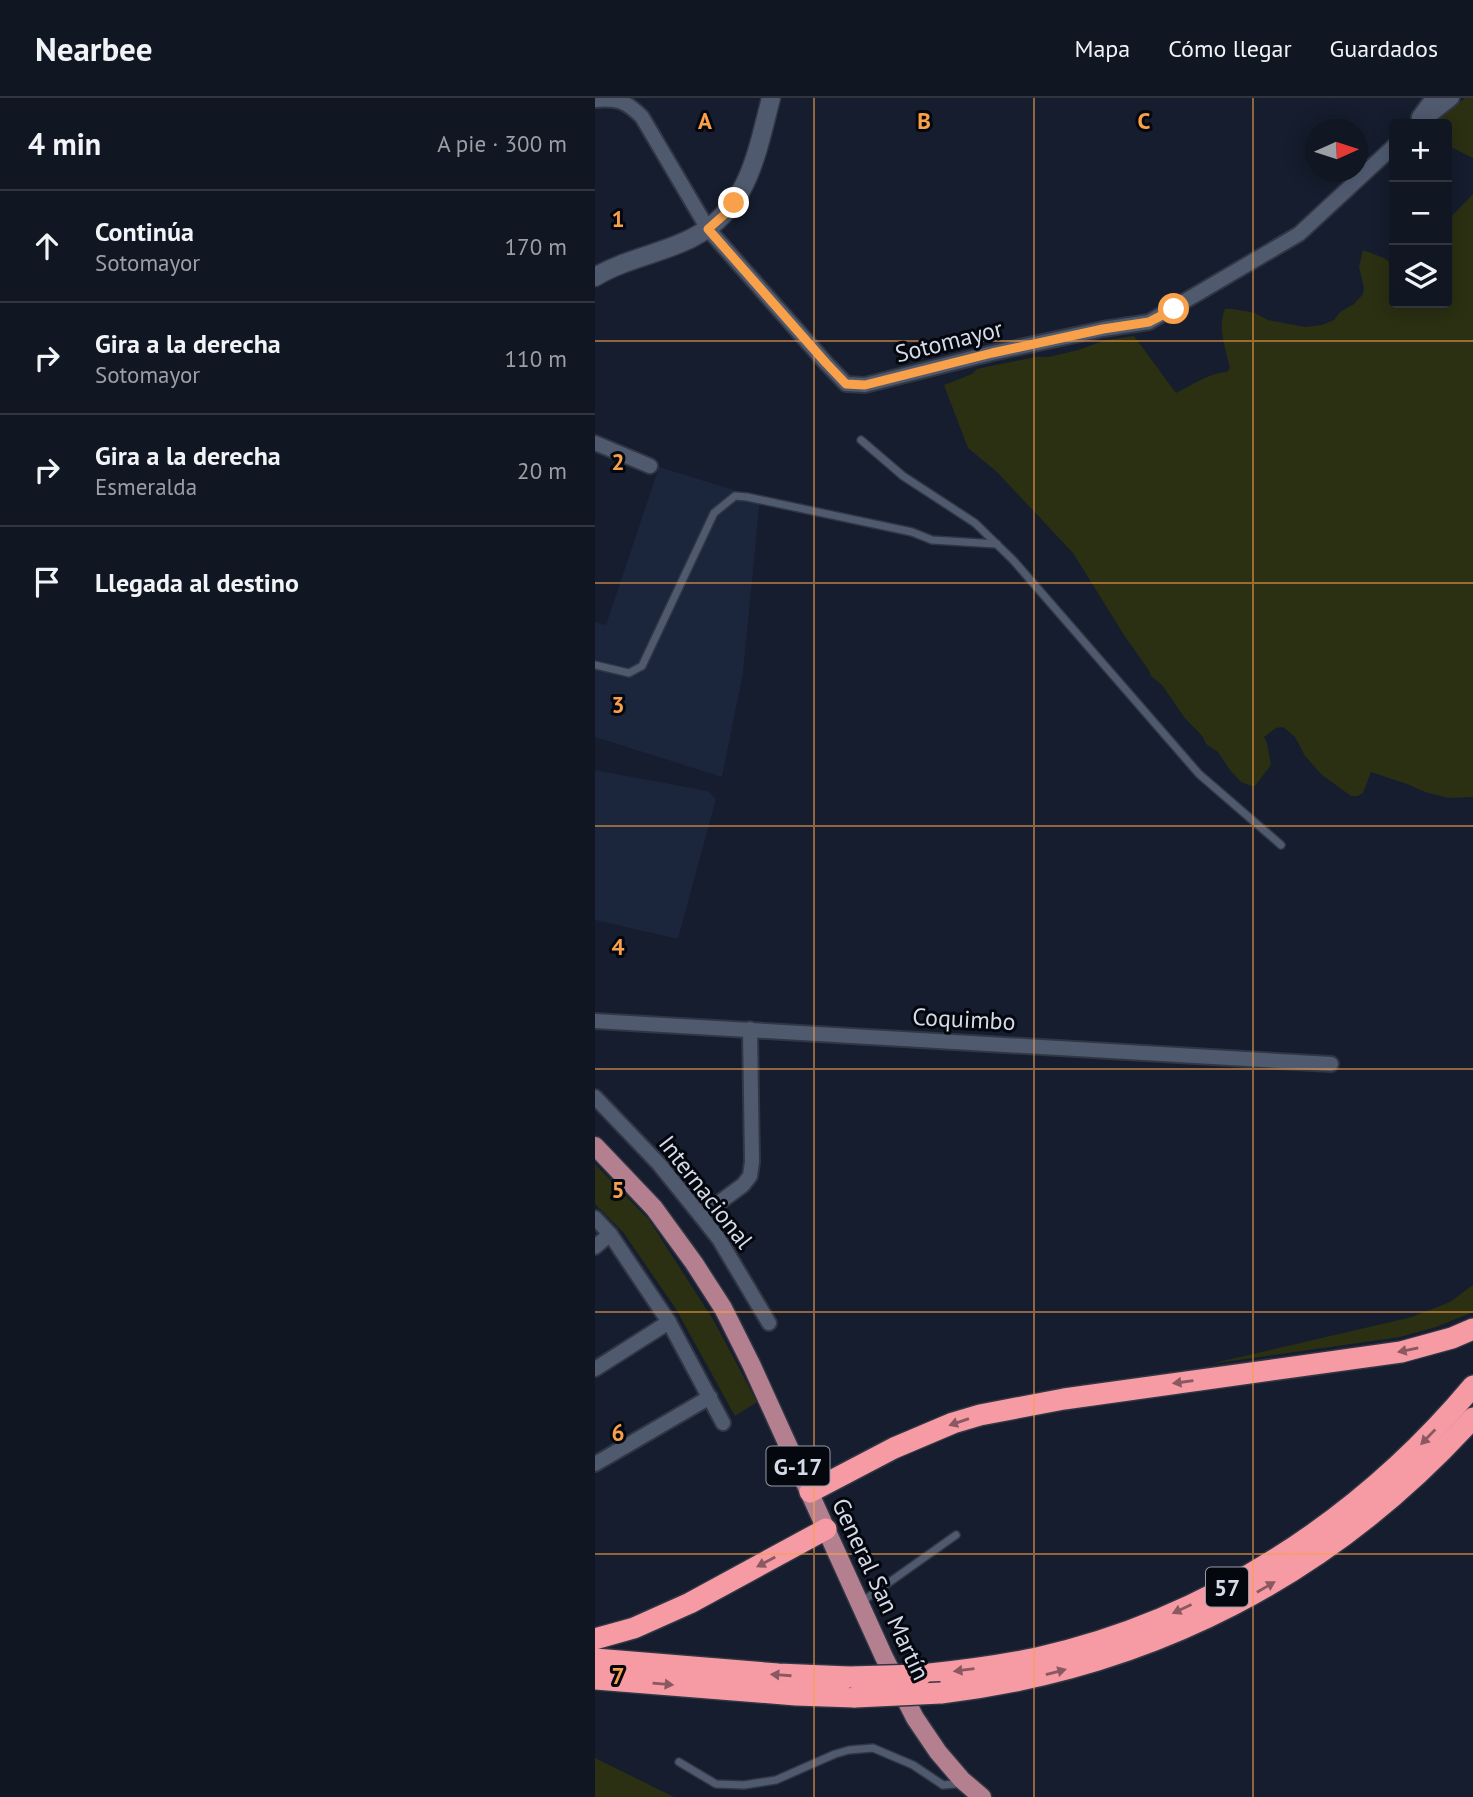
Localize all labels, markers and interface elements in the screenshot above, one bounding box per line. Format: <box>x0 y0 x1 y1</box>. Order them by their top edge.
text: Nearbee <box>35 27 152 70</box>
text: Mapa <box>1074 33 1130 64</box>
text: Cómo llegar <box>1168 33 1292 64</box>
text: Guardados <box>1330 33 1438 64</box>
text: A <box>698 106 712 135</box>
text: B <box>917 106 931 135</box>
text: C <box>1138 106 1151 135</box>
north arrow <box>1305 119 1368 182</box>
map controls <box>1389 119 1452 308</box>
button: + <box>1389 119 1452 182</box>
text: 4 min <box>28 124 101 163</box>
text: A pie · 300 m <box>437 129 567 158</box>
button: − <box>1389 182 1452 245</box>
route end <box>718 187 749 218</box>
text: 1 <box>611 204 625 233</box>
text: Continúa <box>95 215 194 248</box>
icon: ahead <box>28 227 66 265</box>
text: 170 m <box>505 232 567 261</box>
button: layers <box>1389 245 1452 308</box>
text: Sotomayor <box>95 248 200 277</box>
route start <box>1158 293 1189 324</box>
street label: Sotomayor <box>892 313 1006 369</box>
text: Gira a la derecha <box>95 327 281 360</box>
icon: right <box>28 339 66 377</box>
text: 110 m <box>505 344 567 373</box>
text: Sotomayor <box>95 360 200 389</box>
text: Gira a la derecha <box>95 439 281 472</box>
text: 2 <box>611 447 625 476</box>
icon: right <box>28 451 66 489</box>
text: 20 m <box>517 456 567 485</box>
text: Esmeralda <box>95 472 197 501</box>
icon: arrive <box>28 563 66 601</box>
text: Llegada al destino <box>95 566 299 599</box>
text: 3 <box>611 690 625 719</box>
text: 4 <box>611 932 625 961</box>
street label: Coquimbo <box>912 1001 1016 1037</box>
street label: Internacional <box>652 1129 760 1255</box>
text: 5 <box>611 1175 625 1204</box>
one-way arrow <box>1397 1344 1419 1355</box>
one-way arrow <box>1172 1377 1194 1388</box>
one-way arrow <box>949 1417 970 1428</box>
text: 6 <box>611 1418 625 1447</box>
one-way arrow <box>1420 1428 1436 1445</box>
road number: G-17 <box>767 1446 829 1485</box>
street label: General San Martín <box>825 1493 937 1685</box>
one-way arrow <box>757 1556 776 1568</box>
road number: 57 <box>1206 1568 1248 1606</box>
one-way arrow <box>1257 1581 1276 1593</box>
one-way arrow <box>1172 1604 1193 1615</box>
text: 7 <box>611 1661 625 1690</box>
one-way arrow <box>953 1665 975 1676</box>
one-way arrow <box>1045 1666 1067 1677</box>
one-way arrow <box>770 1669 792 1680</box>
one-way arrow <box>652 1679 674 1690</box>

